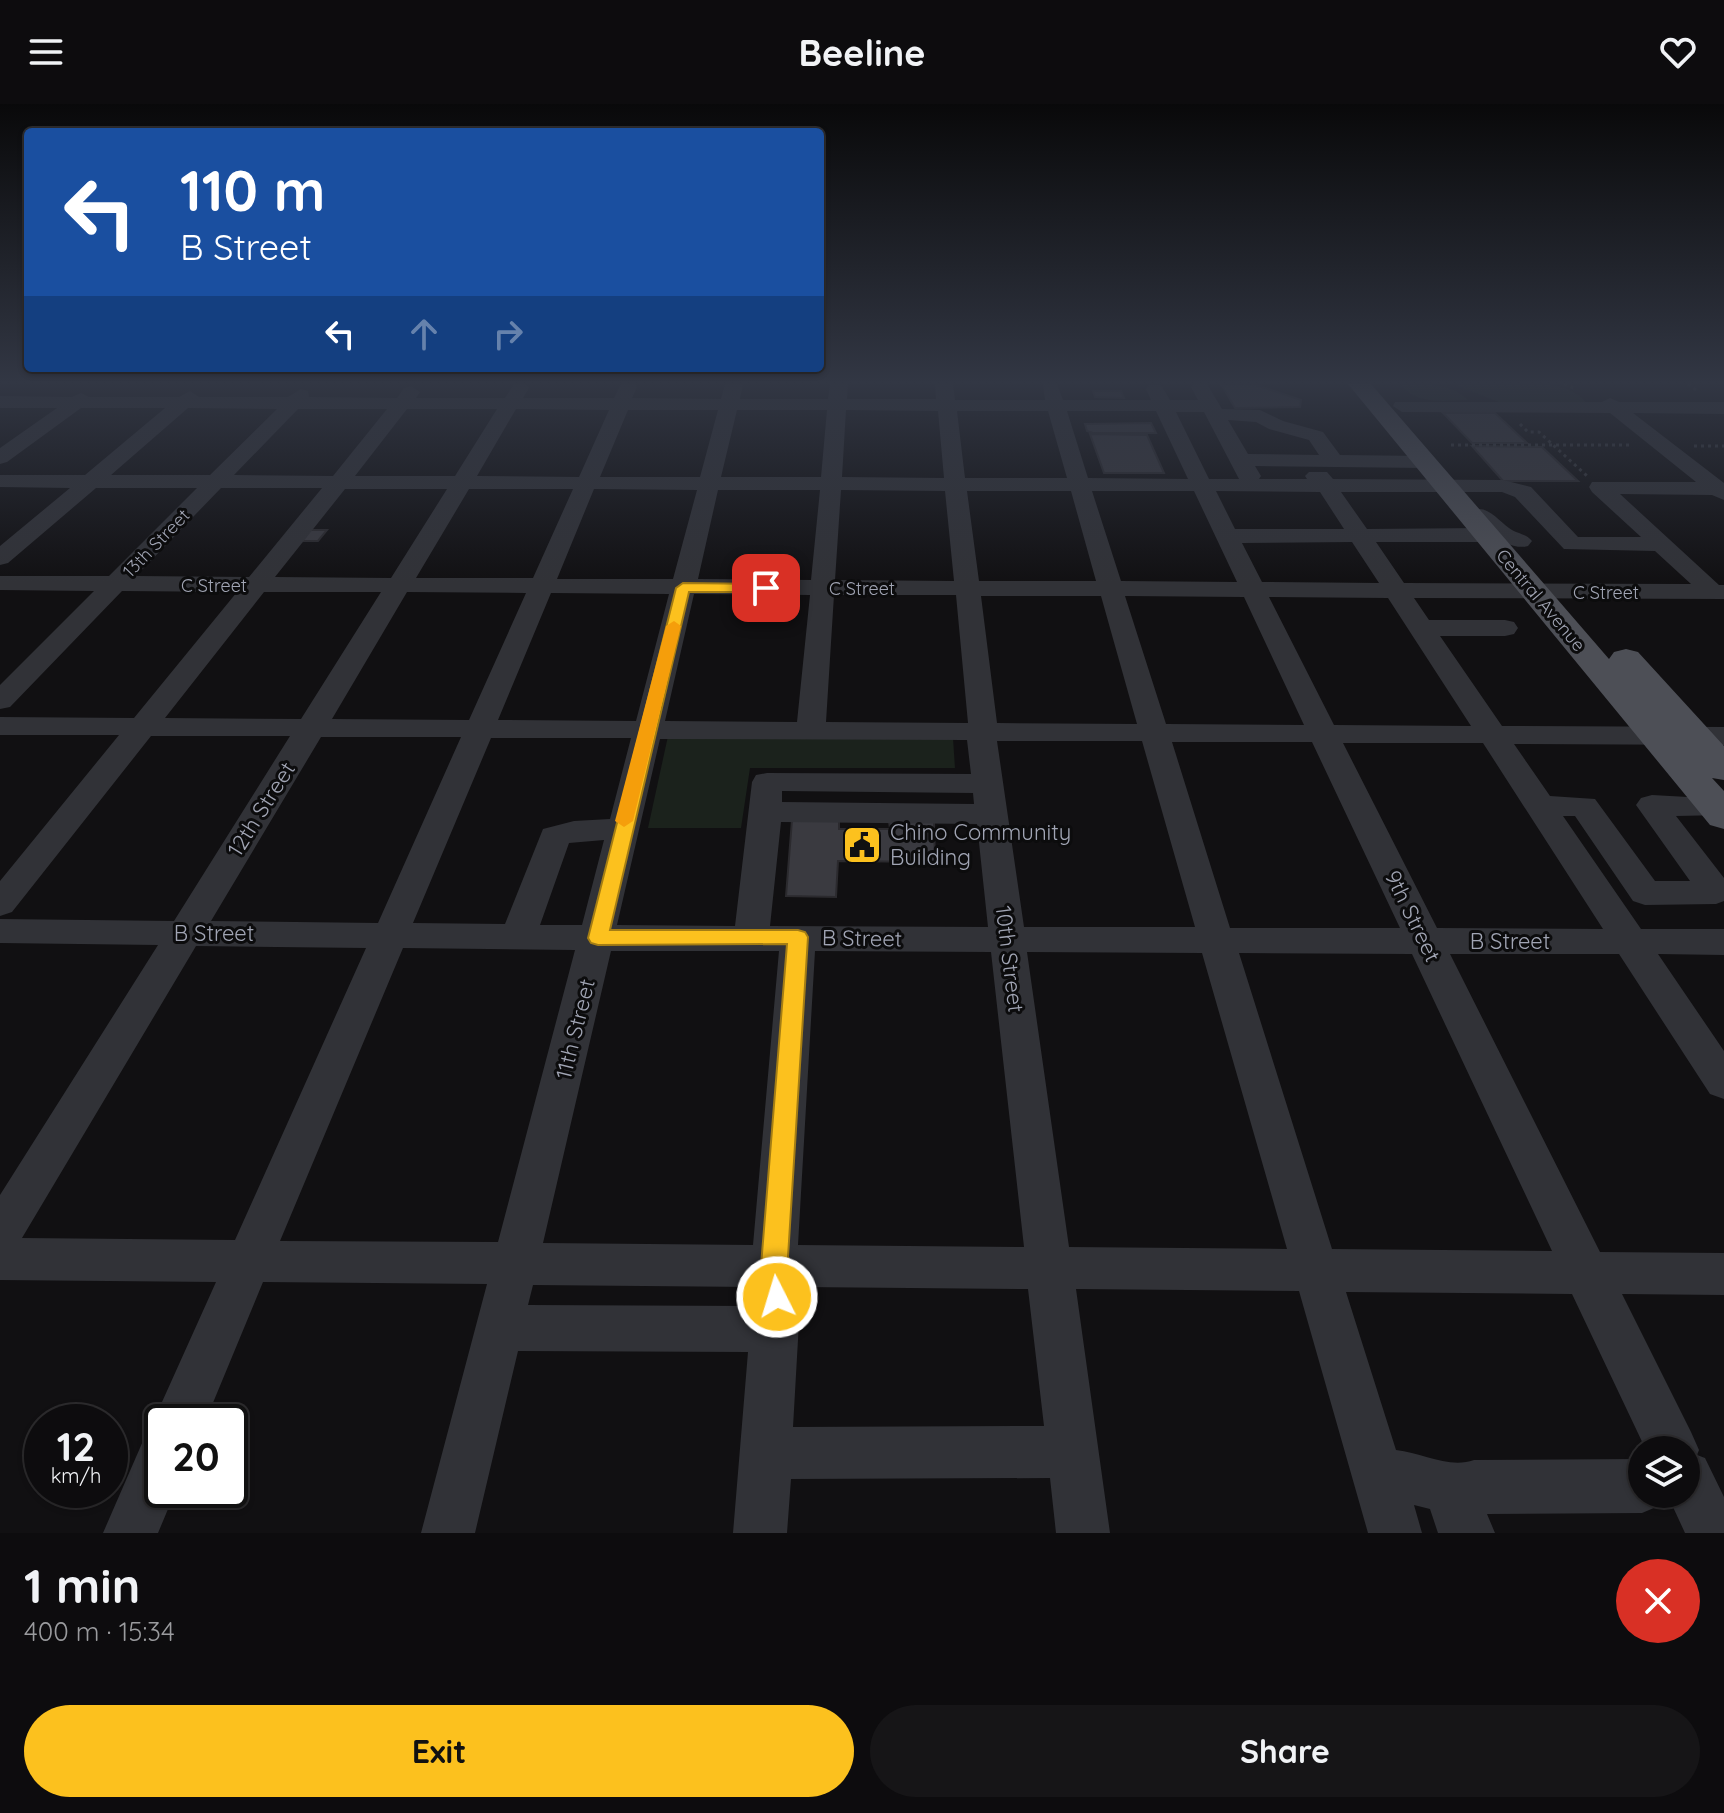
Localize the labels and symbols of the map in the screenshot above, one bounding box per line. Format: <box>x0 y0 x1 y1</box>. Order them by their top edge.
street label: 13th Street <box>118 504 194 582</box>
street label: Central Avenue <box>1491 544 1591 656</box>
pin <box>732 554 800 622</box>
street label: C Street <box>181 574 247 597</box>
street label: C Street <box>829 577 895 600</box>
street label: C Street <box>1573 581 1639 604</box>
street label: 12th Street <box>221 756 301 862</box>
place label: Chino Community Building <box>890 818 1071 871</box>
public building icon: Chino Community Building <box>841 824 883 866</box>
street label: 9th Street <box>1379 866 1447 966</box>
street label: 10th Street <box>990 904 1030 1014</box>
street label: B Street <box>174 919 254 947</box>
street label: B Street <box>822 923 902 953</box>
street label: B Street <box>1470 927 1550 955</box>
street label: 11th Street <box>549 976 601 1082</box>
position arrow <box>735 1255 819 1339</box>
speed limit sign: 20 <box>144 1404 248 1508</box>

